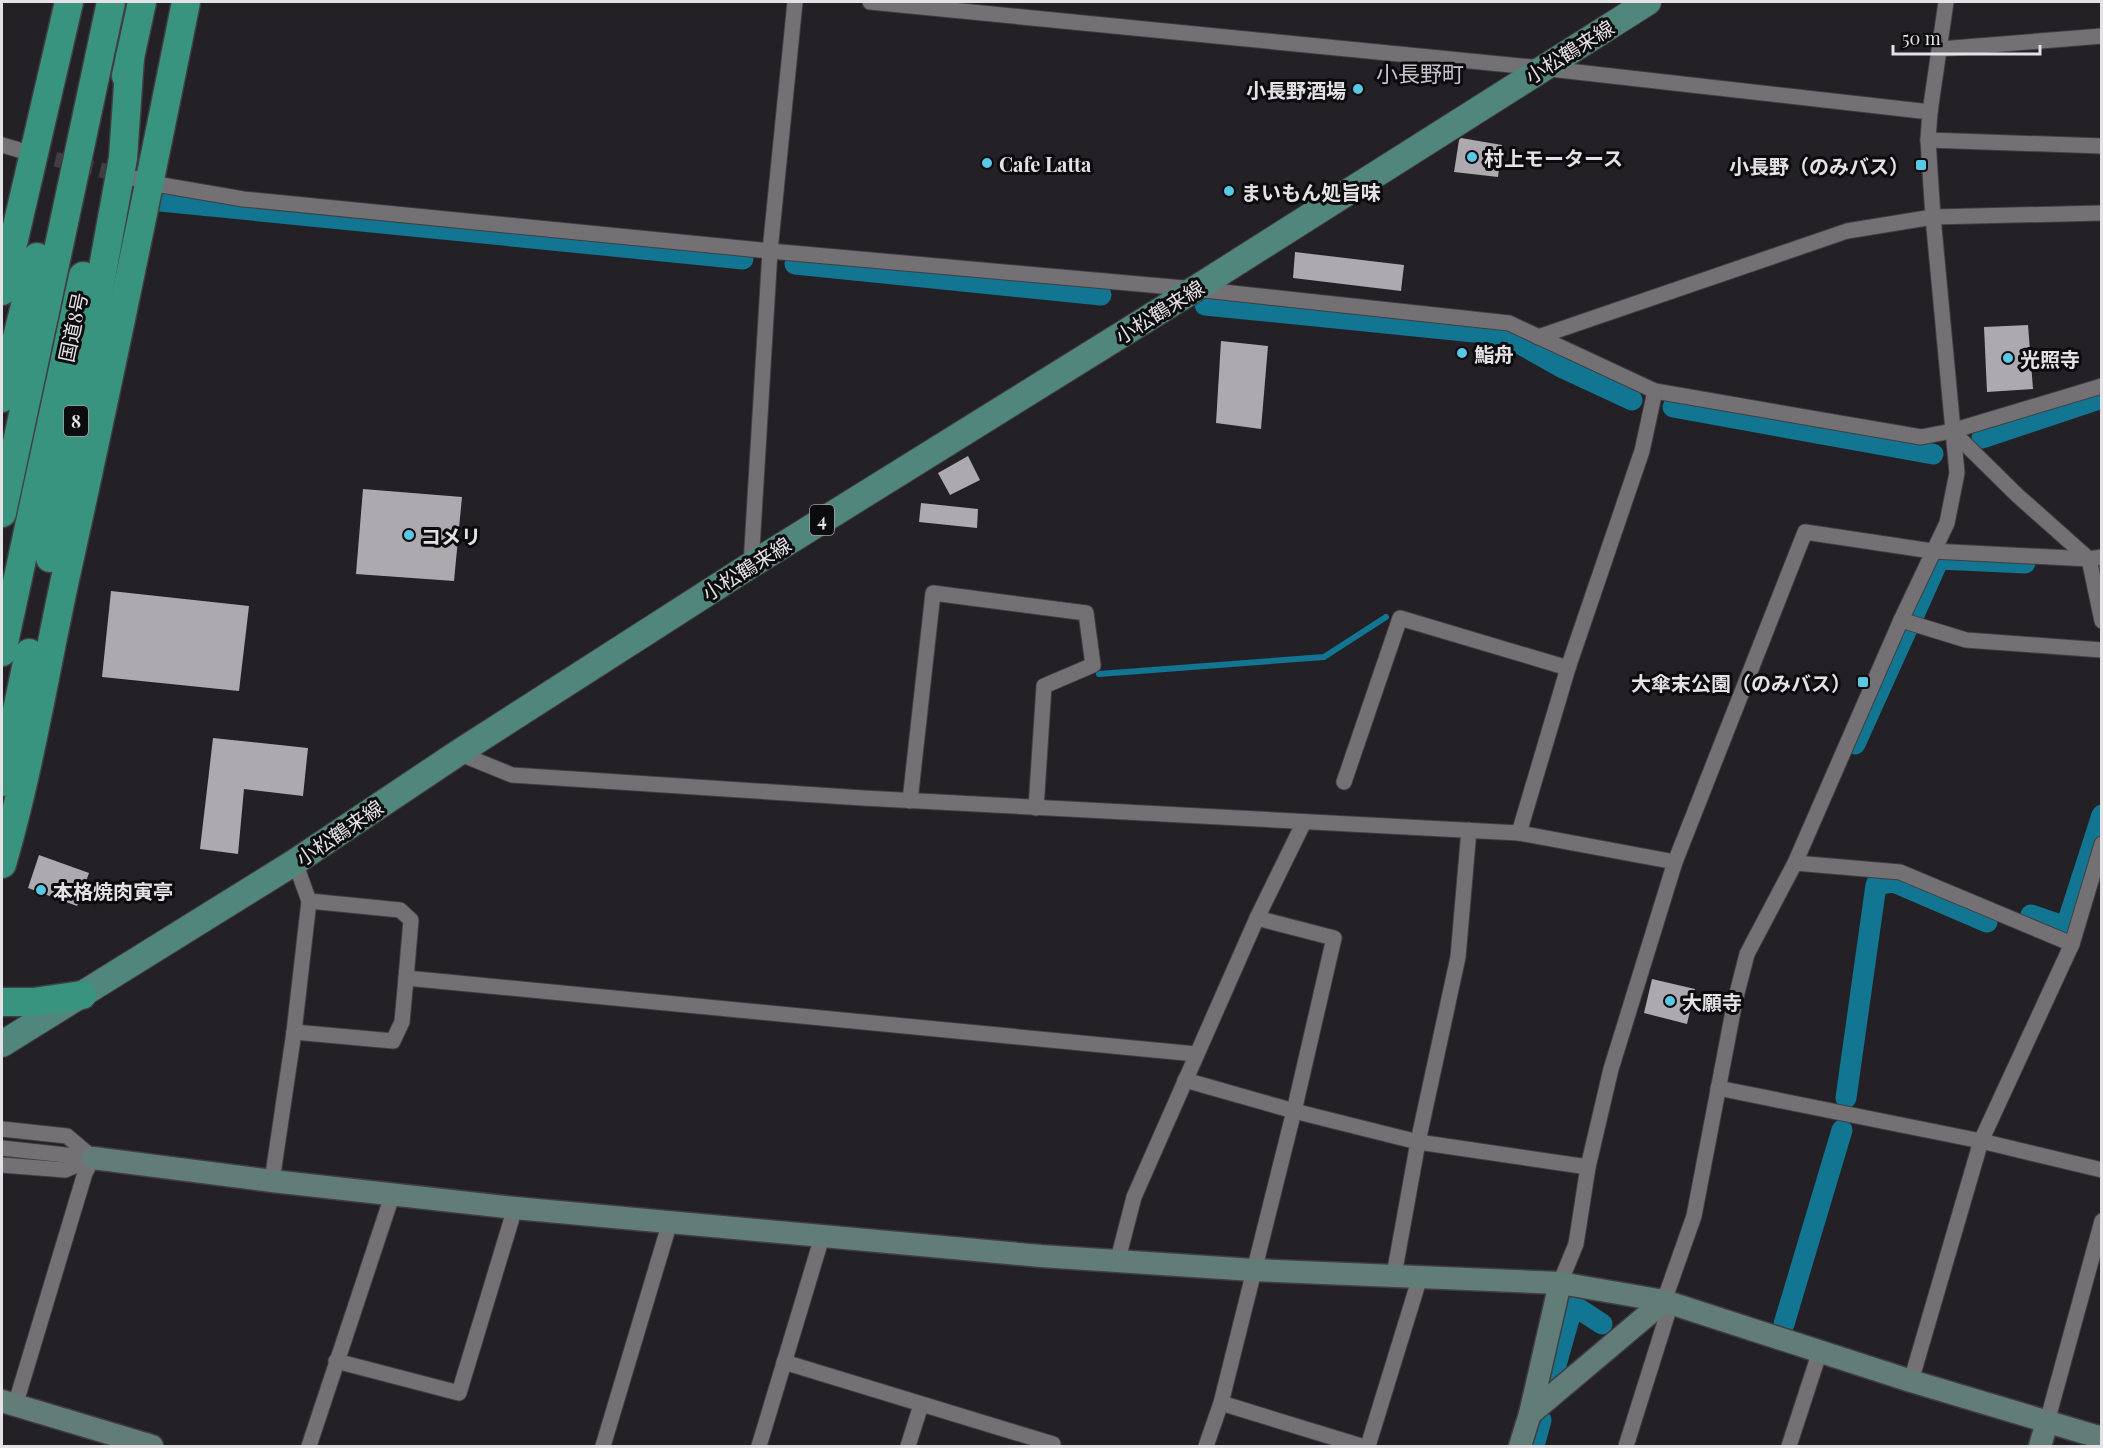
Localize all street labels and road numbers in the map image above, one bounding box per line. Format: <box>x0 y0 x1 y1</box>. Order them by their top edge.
street label: 小松鶴来線 <box>1519 13 1619 89</box>
street label: 小松鶴来線 <box>1109 273 1209 349</box>
street label: 国道8号 <box>51 290 93 364</box>
road number: 8 <box>64 406 88 436</box>
road number: 4 <box>810 505 834 535</box>
street label: 小松鶴来線 <box>696 530 796 606</box>
street label: 小松鶴来線 <box>290 793 388 871</box>

